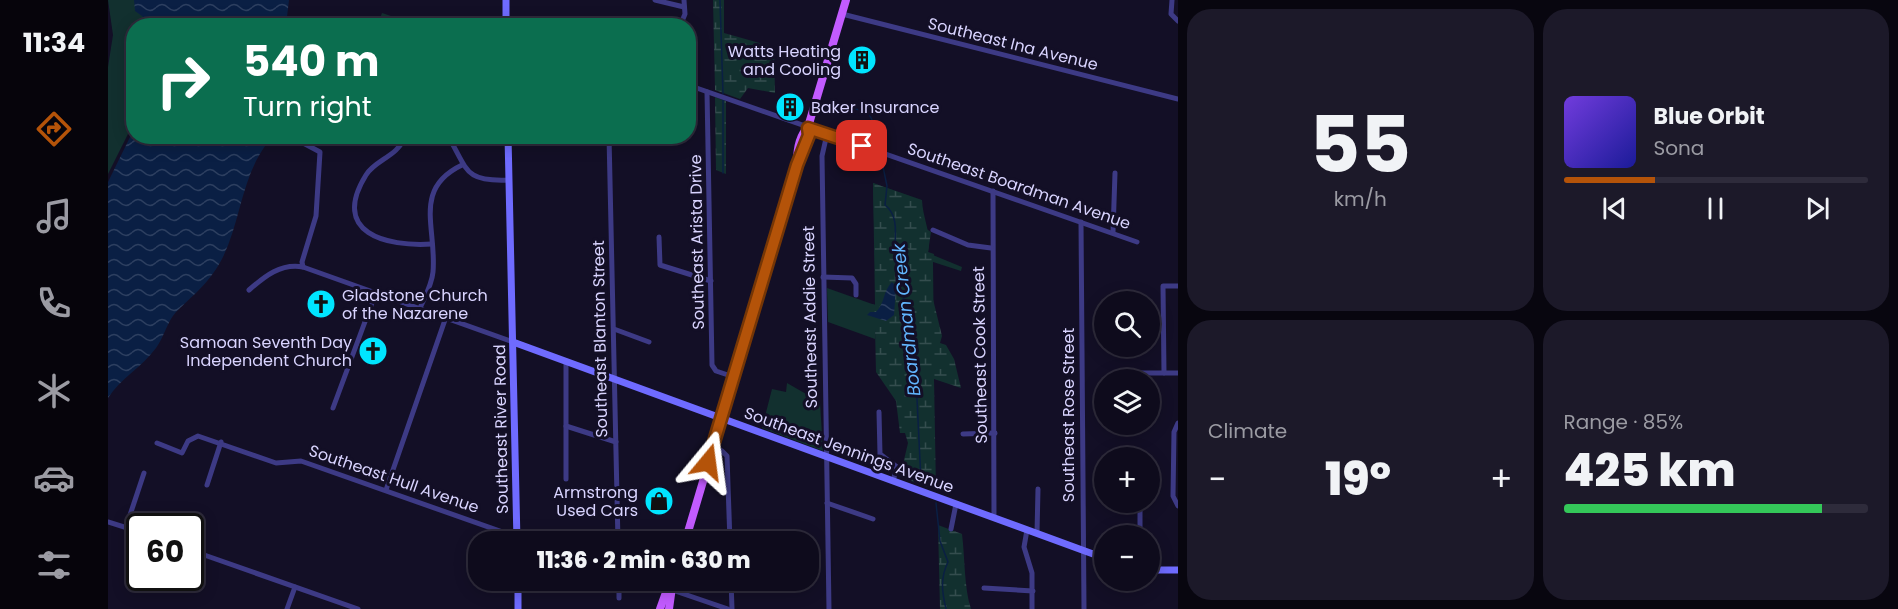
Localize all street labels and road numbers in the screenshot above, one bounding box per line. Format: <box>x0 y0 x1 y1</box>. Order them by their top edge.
street label: Southeast Ina Avenue <box>926 12 1100 76</box>
street label: Southeast Boardman Avenue <box>904 137 1134 235</box>
street label: Southeast Arista Drive <box>684 154 710 330</box>
street label: Southeast Addie Street <box>797 225 823 408</box>
street label: Southeast Blanton Street <box>587 240 613 438</box>
street label: Southeast Cook Street <box>967 266 993 444</box>
street label: Southeast Rose Street <box>1057 328 1080 502</box>
street label: Southeast River Road <box>488 344 514 514</box>
street label: Southeast Jennings Avenue <box>741 401 957 499</box>
street label: Southeast Hull Avenue <box>306 439 482 519</box>

